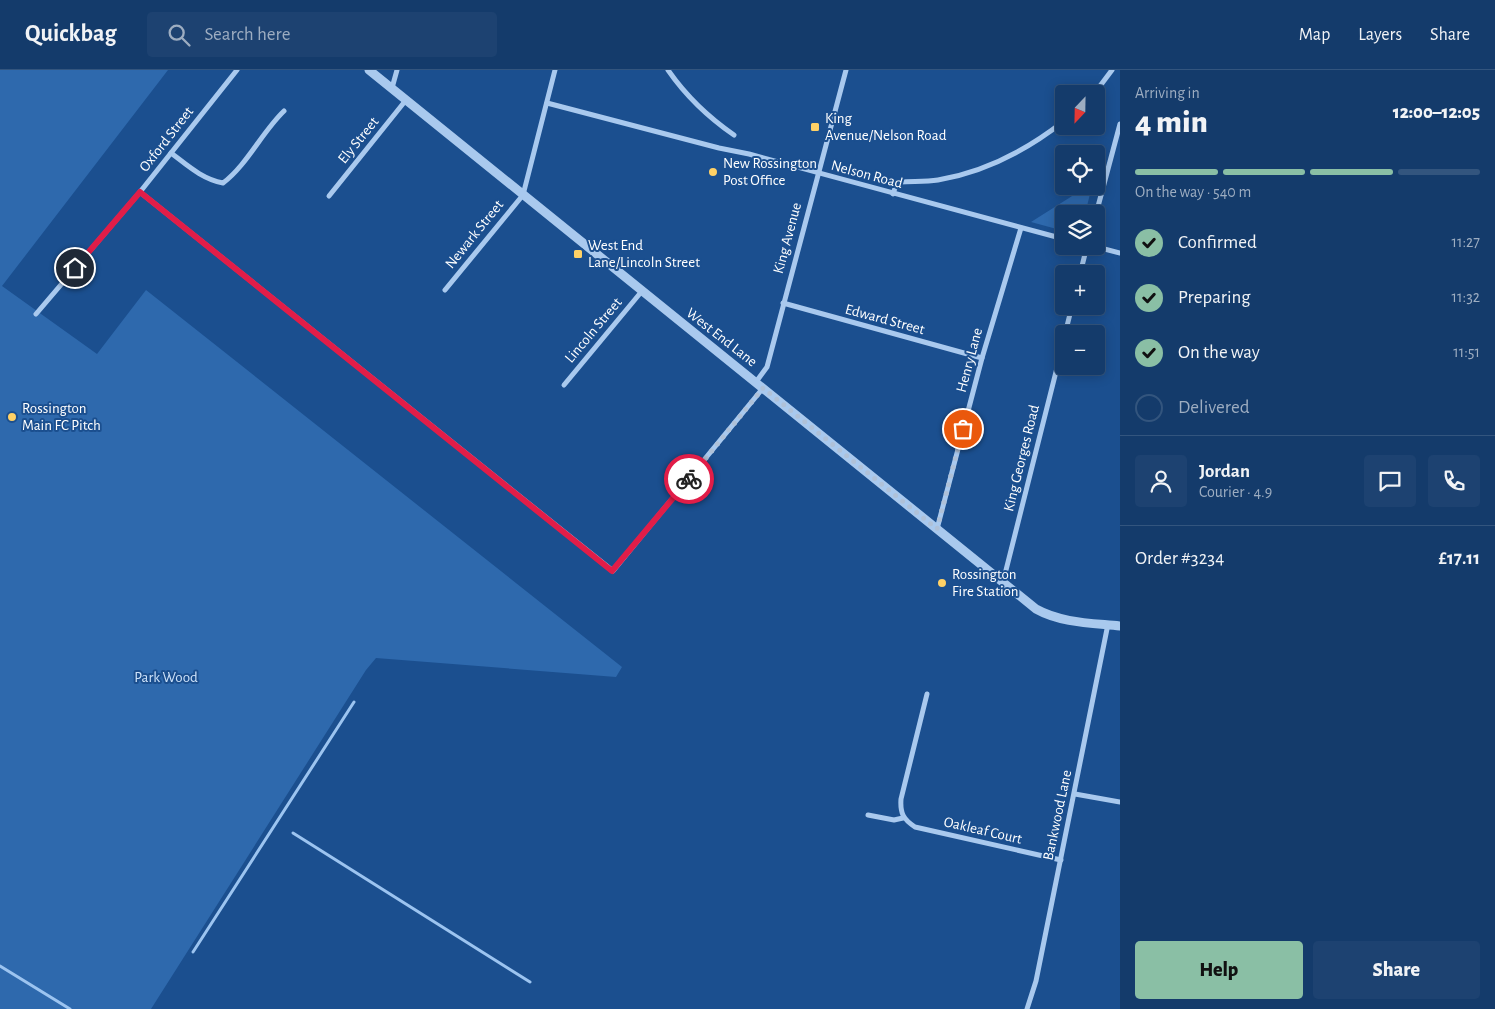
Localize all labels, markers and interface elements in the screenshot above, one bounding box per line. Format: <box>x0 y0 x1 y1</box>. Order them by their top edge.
search box <box>147 12 497 57</box>
icon: search <box>165 21 193 49</box>
text: Quickbag <box>25 22 117 46</box>
text: Search here <box>205 25 290 44</box>
text: Map <box>1299 26 1330 44</box>
text: Layers <box>1358 26 1402 44</box>
text: Share <box>1430 26 1470 44</box>
north arrow <box>1055 85 1105 135</box>
map controls <box>1055 85 1105 375</box>
text: Arriving in <box>1135 85 1200 101</box>
text: 12:00–12:05 <box>1393 103 1480 122</box>
street label: Oxford Street <box>136 104 196 175</box>
text: 4 min <box>1135 106 1208 138</box>
place label: King Avenue/Nelson Road <box>825 111 947 143</box>
street label: Ely Street <box>335 114 382 166</box>
marker: King Avenue/Nelson Road <box>809 121 821 133</box>
button: locate <box>1055 145 1105 195</box>
place label: New Rossington Post Office <box>723 156 817 188</box>
street label: Nelson Road <box>829 158 904 191</box>
marker: New Rossington Post Office <box>707 166 719 178</box>
text: On the way · 540 m <box>1135 184 1251 200</box>
street label: Newark Street <box>442 197 506 271</box>
street label: King Avenue <box>771 201 804 275</box>
button: layers <box>1055 205 1105 255</box>
icon: check <box>1135 229 1163 257</box>
text: Confirmed <box>1178 233 1257 252</box>
text: 11:27 <box>1451 234 1480 250</box>
place label: West End Lane/Lincoln Street <box>588 238 700 270</box>
pin <box>54 247 96 289</box>
marker: West End Lane/Lincoln Street <box>572 248 584 260</box>
icon: home <box>61 254 89 282</box>
button: + <box>1055 265 1105 315</box>
icon: check <box>1135 284 1163 312</box>
text: Preparing <box>1178 288 1251 307</box>
text: 11:32 <box>1451 289 1480 305</box>
street label: Lincoln Street <box>562 295 625 366</box>
street label: Edward Street <box>844 302 926 337</box>
street label: West End Lane <box>684 305 760 370</box>
button: − <box>1055 325 1105 375</box>
street label: Henry Lane <box>954 326 985 394</box>
icon: check <box>1135 339 1163 367</box>
text: On the way <box>1178 343 1260 362</box>
text: 11:51 <box>1453 344 1480 360</box>
text: Delivered <box>1178 398 1250 417</box>
place label: Rossington Main FC Pitch <box>22 401 101 433</box>
street label: King Georges Road <box>1001 403 1042 513</box>
pin <box>942 408 984 450</box>
marker: Rossington Main FC Pitch <box>6 411 18 423</box>
icon: bag <box>949 415 977 443</box>
courier <box>664 454 714 504</box>
button: person <box>1135 455 1187 507</box>
button: chat <box>1364 455 1416 507</box>
button: phone <box>1428 455 1480 507</box>
text: Jordan <box>1199 462 1250 481</box>
icon: bike <box>675 465 703 493</box>
text: Courier · 4.9 <box>1199 484 1272 500</box>
text: Order #3234 <box>1135 549 1224 568</box>
text: £17.11 <box>1438 549 1480 568</box>
place label: Rossington Fire Station <box>952 567 1019 599</box>
marker: Rossington Fire Station <box>936 577 948 589</box>
park label: Park Wood <box>134 670 198 685</box>
street label: Bankwood Lane <box>1041 768 1074 862</box>
street label: Oakleaf Court <box>942 814 1024 847</box>
button: Help <box>1135 941 1303 999</box>
button: Share <box>1313 941 1480 999</box>

